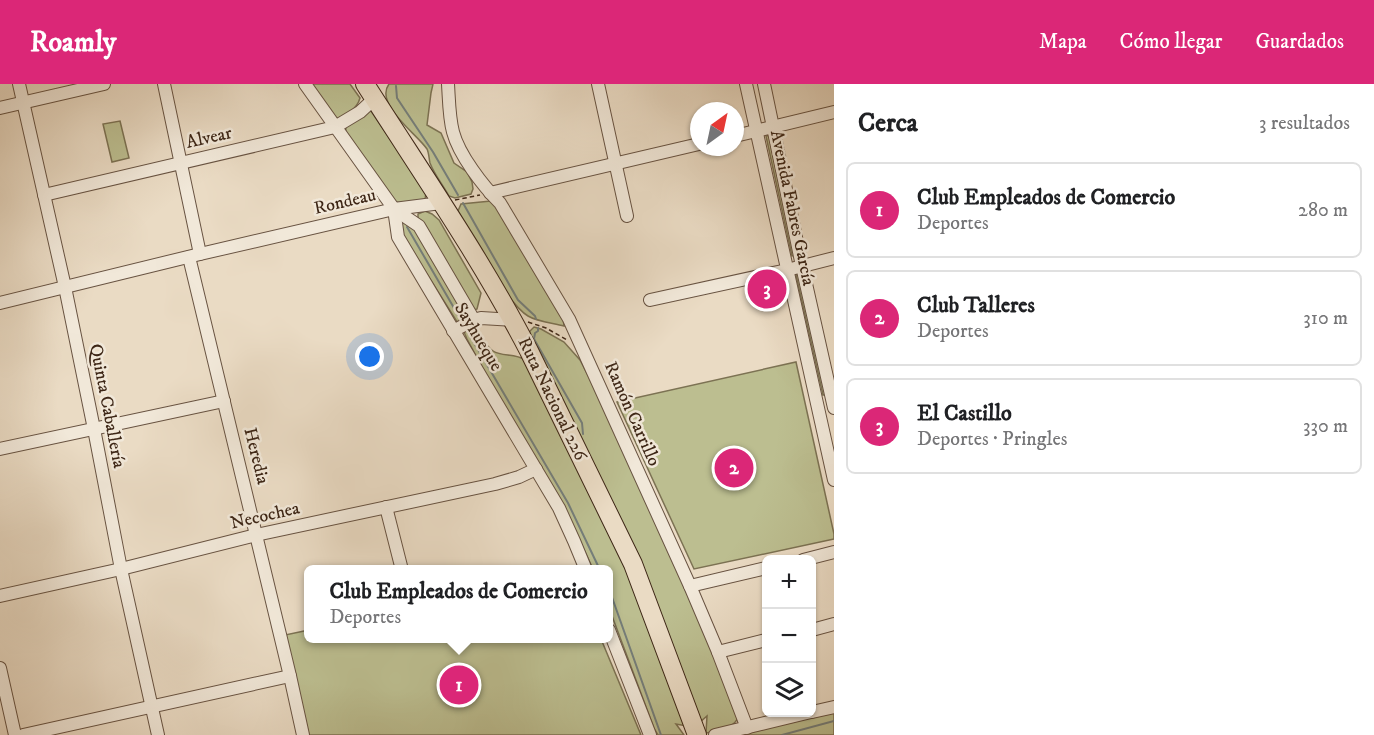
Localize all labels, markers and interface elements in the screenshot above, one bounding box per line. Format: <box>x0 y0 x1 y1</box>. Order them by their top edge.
text: Roamly <box>30 25 116 60</box>
text: Mapa <box>1039 29 1087 55</box>
text: Cómo llegar <box>1120 29 1222 55</box>
text: Guardados <box>1255 29 1344 55</box>
north arrow <box>690 102 744 156</box>
text: Cerca <box>858 107 918 140</box>
text: 3 resultados <box>1259 111 1350 136</box>
street label: Alvear <box>184 122 234 154</box>
street label: Avenida Fabres García <box>765 128 819 288</box>
street label: Rondeau <box>312 184 378 220</box>
text: Club Empleados de Comercio <box>917 184 1175 211</box>
text: 1 <box>876 198 883 223</box>
text: 280 m <box>1298 198 1348 223</box>
text: Deportes <box>917 211 989 236</box>
pin: 3 <box>748 266 786 312</box>
text: Club Talleres <box>917 292 1035 319</box>
street label: Sayhueque <box>449 299 507 375</box>
text: 2 <box>875 306 884 331</box>
text: 310 m <box>1303 306 1348 331</box>
text: Deportes <box>917 319 989 344</box>
street label: Ruta Nacional 226 <box>513 334 592 465</box>
street label: Quinta Caballería <box>84 342 130 470</box>
your location <box>355 342 384 371</box>
street label: Ramón Carrillo <box>599 358 665 470</box>
text: El Castillo <box>917 400 1012 427</box>
text: 3 <box>876 414 883 439</box>
text: 330 m <box>1303 414 1348 439</box>
street label: Heredia <box>238 425 274 487</box>
text: Deportes · Pringles <box>917 427 1067 452</box>
pin: 2 <box>714 446 754 490</box>
street label: Necochea <box>228 497 302 535</box>
map controls <box>762 555 816 717</box>
button: + <box>762 555 816 609</box>
popup <box>304 565 613 643</box>
text: Club Empleados de Comercio <box>329 578 588 605</box>
text: Deportes <box>329 605 401 630</box>
button: − <box>762 609 816 663</box>
pin: 1 <box>440 662 478 708</box>
button: layers <box>762 663 816 717</box>

